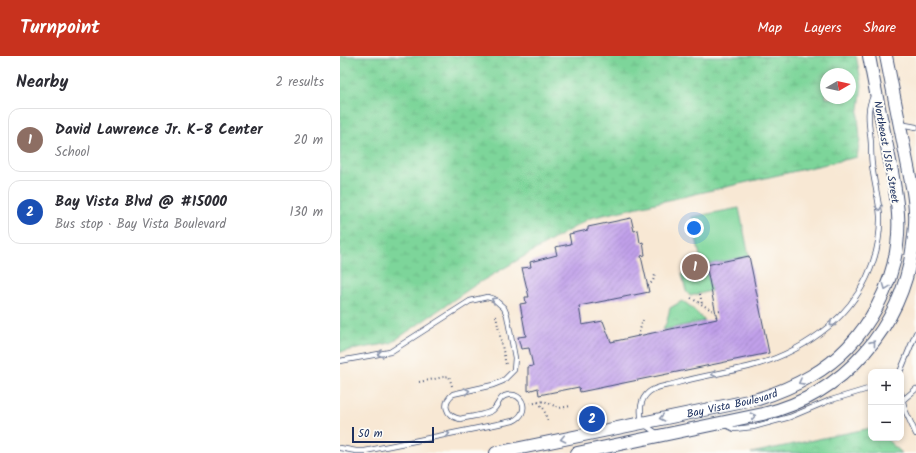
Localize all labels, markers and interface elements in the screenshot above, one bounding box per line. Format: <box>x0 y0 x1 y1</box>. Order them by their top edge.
text: Turnpoint <box>20 13 100 43</box>
text: Map <box>758 17 782 39</box>
text: Layers <box>804 17 842 39</box>
text: Share <box>864 17 896 39</box>
north arrow <box>820 68 856 104</box>
text: Nearby <box>16 69 68 96</box>
text: 2 results <box>276 72 324 93</box>
street label: Northeast 151st Street <box>868 100 904 206</box>
text: David Lawrence Jr. K-8 Center <box>55 118 263 142</box>
text: 1 <box>28 130 32 151</box>
text: 20 m <box>293 130 323 151</box>
text: School <box>55 142 90 163</box>
text: Bay Vista Blvd @ #15000 <box>55 190 227 214</box>
text: 2 <box>26 202 34 223</box>
text: 130 m <box>289 202 323 223</box>
one-way arrow <box>874 205 883 212</box>
text: Bus stop · Bay Vista Boulevard <box>55 214 226 235</box>
your location <box>684 218 704 238</box>
pin: 1 <box>682 252 708 282</box>
one-way arrow <box>882 284 890 291</box>
one-way arrow <box>490 298 498 305</box>
one-way arrow <box>829 319 836 326</box>
one-way arrow <box>869 340 876 347</box>
one-way arrow <box>377 349 383 358</box>
map controls <box>868 369 904 441</box>
button: + <box>868 369 904 405</box>
one-way arrow <box>711 370 717 378</box>
one-way arrow <box>798 377 805 385</box>
street label: Bay Vista Boulevard <box>685 385 781 424</box>
one-way arrow <box>463 387 470 395</box>
pin: 2 <box>579 404 605 434</box>
button: − <box>868 405 904 441</box>
one-way arrow <box>750 412 756 420</box>
one-way arrow <box>659 414 665 422</box>
scale bar <box>352 425 434 444</box>
text: 50 m <box>358 425 383 443</box>
one-way arrow <box>444 431 450 439</box>
one-way arrow <box>559 435 566 443</box>

